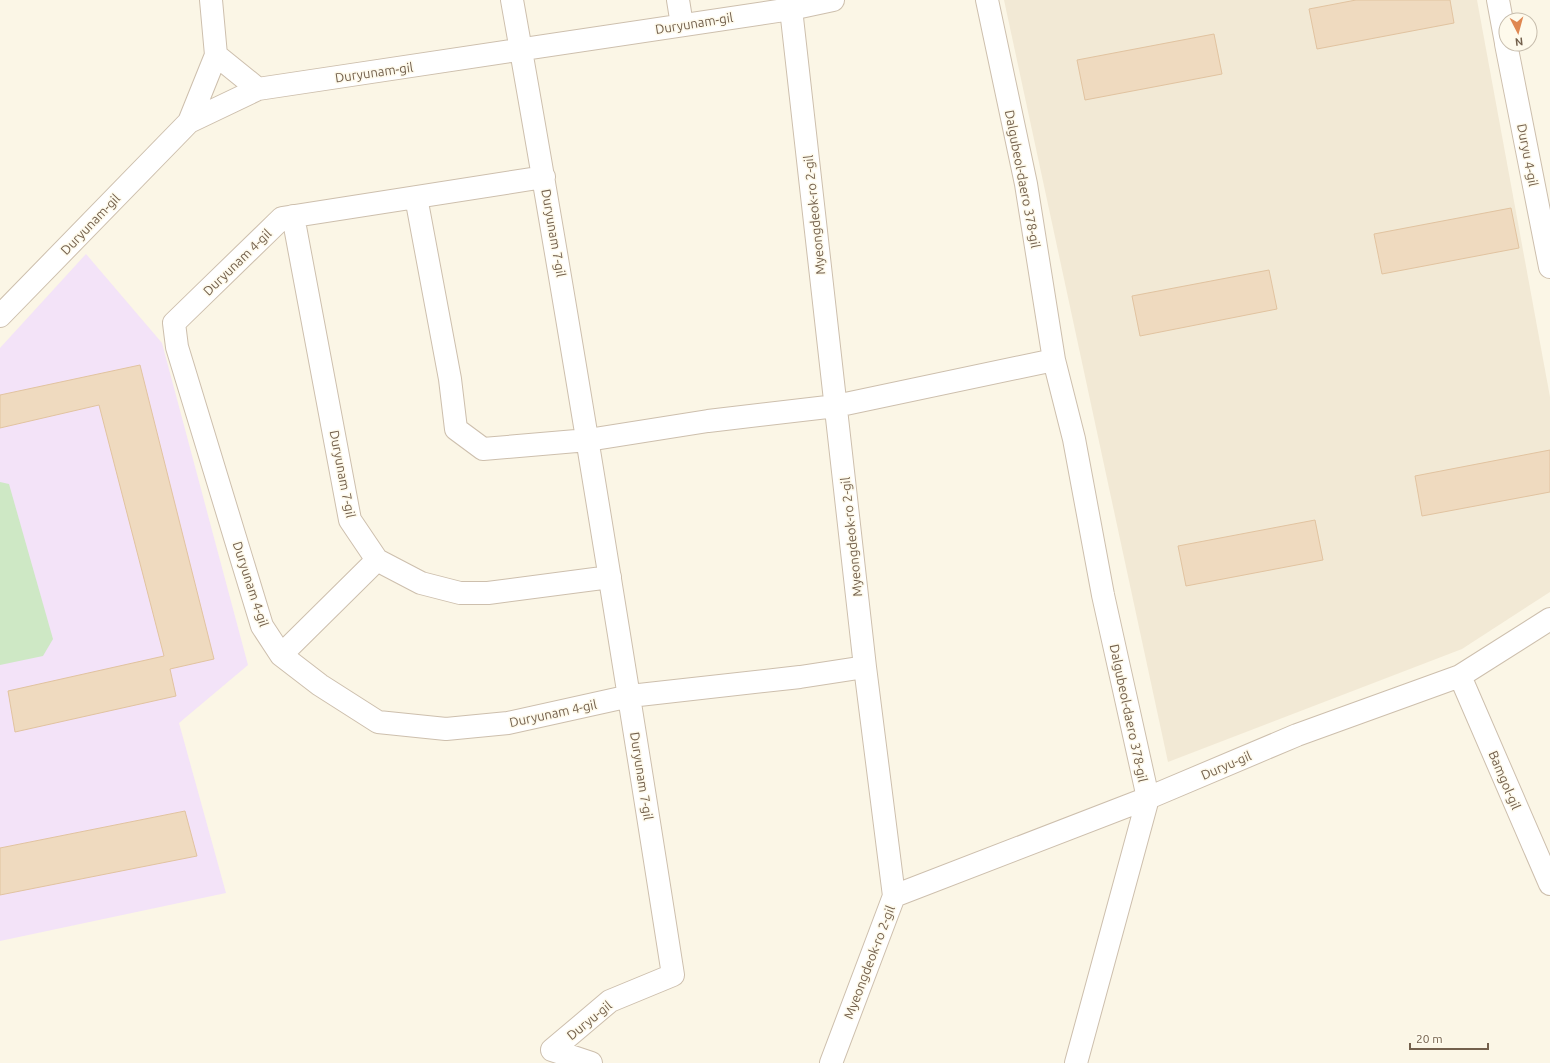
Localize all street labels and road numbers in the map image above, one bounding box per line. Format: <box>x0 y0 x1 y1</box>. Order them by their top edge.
street label: Duryunam-gil <box>654 10 735 36</box>
street label: Duryunam-gil <box>334 60 414 84</box>
street label: Dalgubeol-daero 378-gil <box>1003 109 1043 250</box>
street label: Duryu 4-gil <box>1515 122 1541 188</box>
street label: Myeongdeok-ro 2-gil <box>801 154 827 276</box>
street label: Duryunam 7-gil <box>539 188 569 279</box>
street label: Duryunam-gil <box>58 190 123 257</box>
street label: Duryunam 4-gil <box>200 226 274 298</box>
street label: Duryunam 7-gil <box>328 429 358 520</box>
street label: Myeongdeok-ro 2-gil <box>838 476 864 598</box>
street label: Duryunam 4-gil <box>231 540 272 629</box>
street label: Dalgubeol-daero 378-gil <box>1108 643 1151 784</box>
street label: Duryunam 4-gil <box>508 697 599 729</box>
street label: Duryunam 7-gil <box>628 731 656 822</box>
street label: Duryu-gil <box>1199 748 1254 782</box>
street label: Bamgol-gil <box>1486 749 1524 812</box>
street label: Myeongdeok-ro 2-gil <box>841 903 897 1021</box>
street label: Duryu-gil <box>564 997 615 1042</box>

